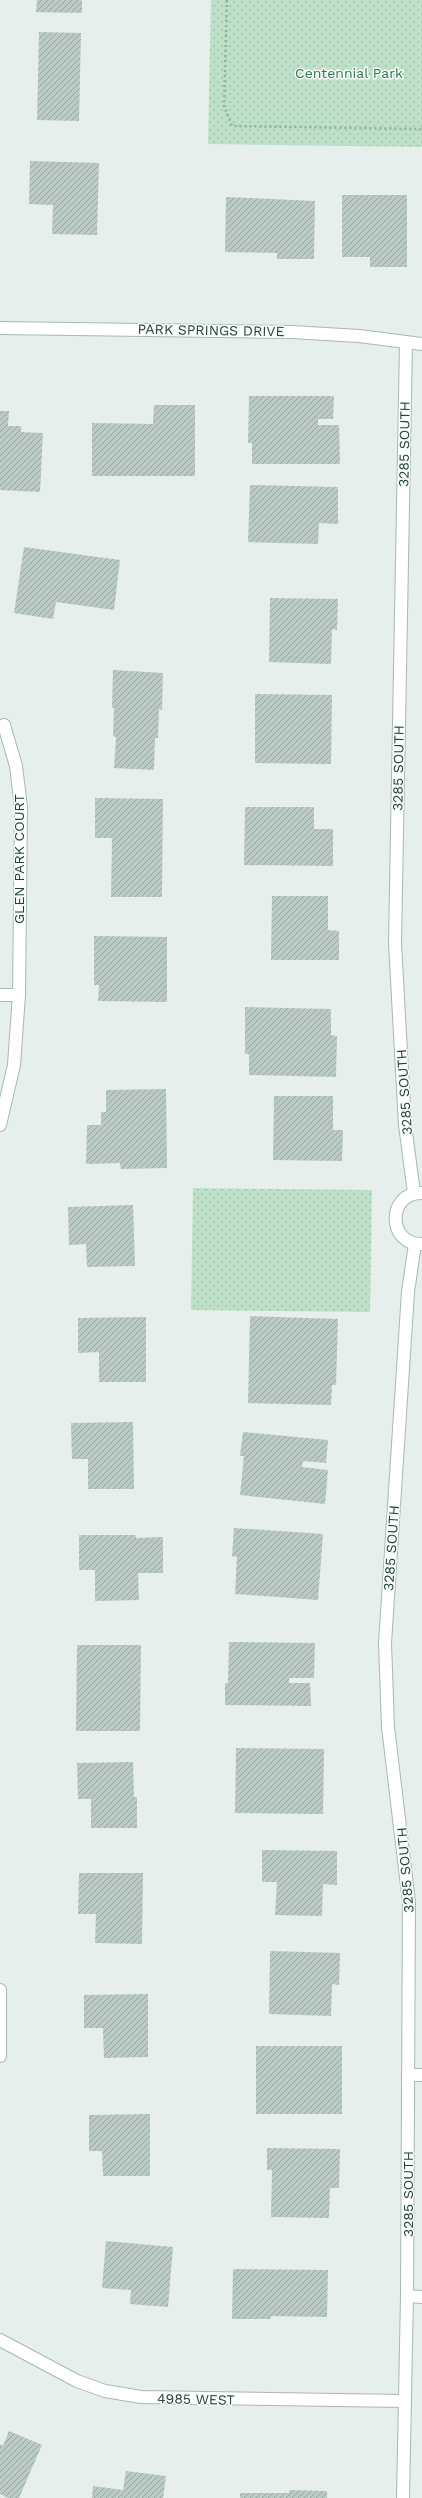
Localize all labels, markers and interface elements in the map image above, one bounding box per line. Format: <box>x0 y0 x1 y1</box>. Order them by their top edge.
park label: Centennial Park <box>295 65 403 81</box>
street label: PARK SPRINGS DRIVE <box>137 321 285 339</box>
street label: 3285 SOUTH <box>395 401 413 487</box>
street label: 3285 SOUTH <box>389 725 407 811</box>
street label: GLEN PARK COURT <box>11 793 27 924</box>
street label: 3285 SOUTH <box>393 1049 415 1135</box>
street label: 3285 SOUTH <box>380 1505 402 1591</box>
street label: 3285 SOUTH <box>393 1826 417 1914</box>
street label: 3285 SOUTH <box>400 2151 416 2237</box>
street label: 4985 WEST <box>157 2390 236 2408</box>

